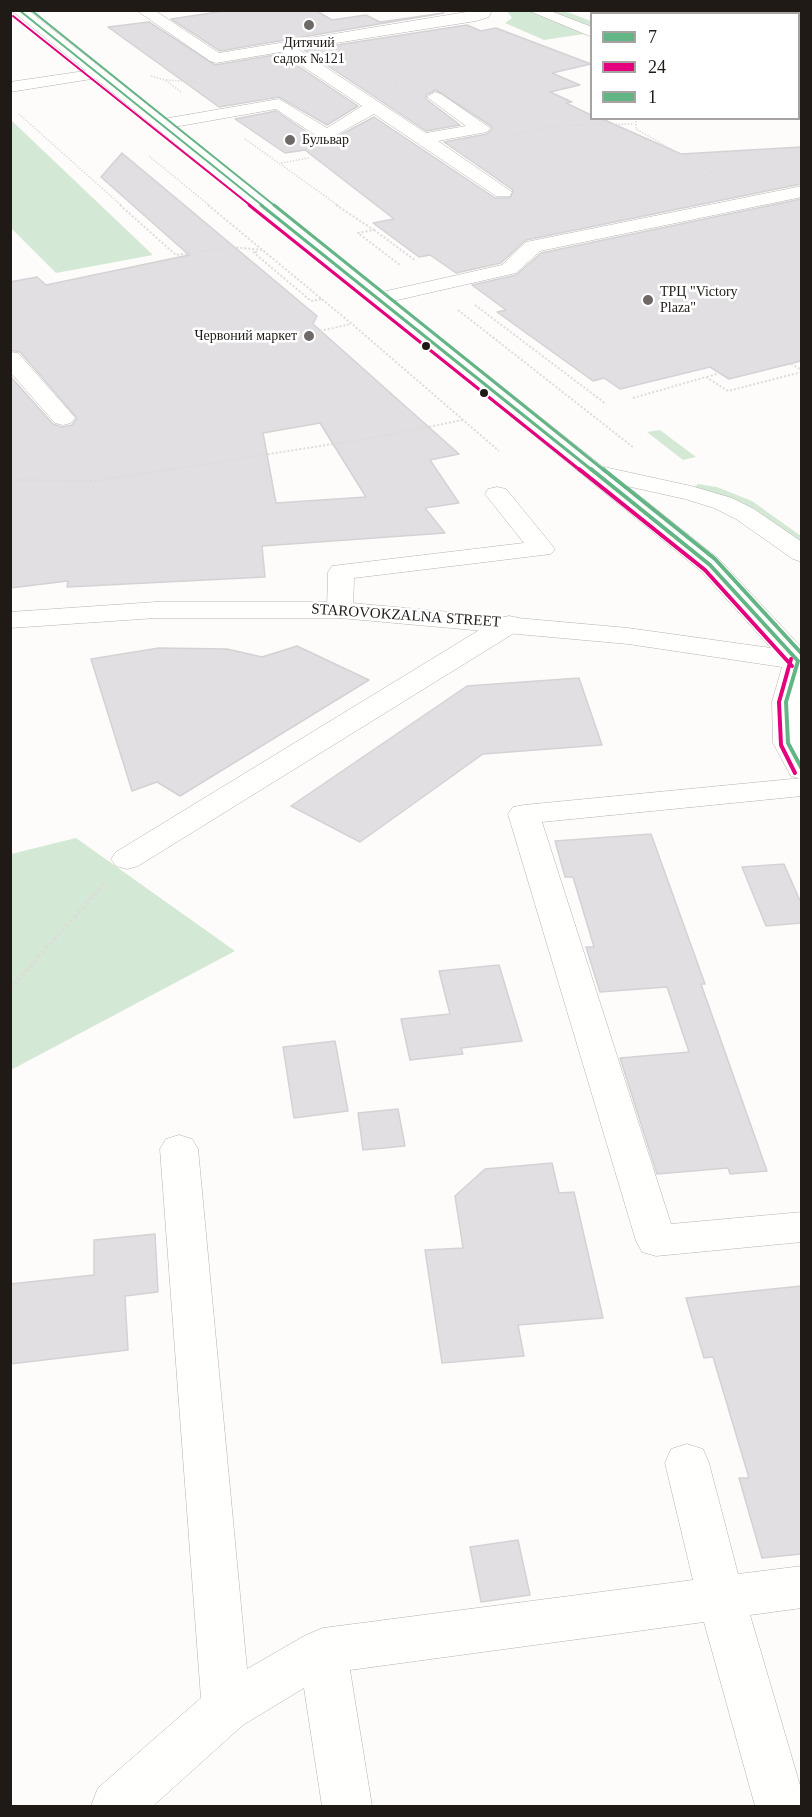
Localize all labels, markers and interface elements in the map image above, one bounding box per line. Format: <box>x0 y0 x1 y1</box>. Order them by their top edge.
legend <box>590 12 800 120</box>
marker: Дитячий садок №121 <box>302 18 316 32</box>
text: 7 <box>648 27 657 47</box>
place label: Дитячий садок №121 <box>273 35 345 68</box>
text: 24 <box>648 57 666 77</box>
text: 1 <box>648 87 657 107</box>
place label: Бульвар <box>302 132 349 148</box>
marker: Бульвар <box>283 133 297 147</box>
place label: ТРЦ "Victory Plaza" <box>660 284 738 316</box>
marker: ТРЦ "Victory Plaza" <box>641 293 655 307</box>
place label: Червоний маркет <box>194 328 297 344</box>
marker: Червоний маркет <box>302 329 316 343</box>
unlabelled marker <box>420 340 432 352</box>
unlabelled marker <box>478 387 490 399</box>
street label: STAROVOKZALNA STREET <box>311 600 501 632</box>

